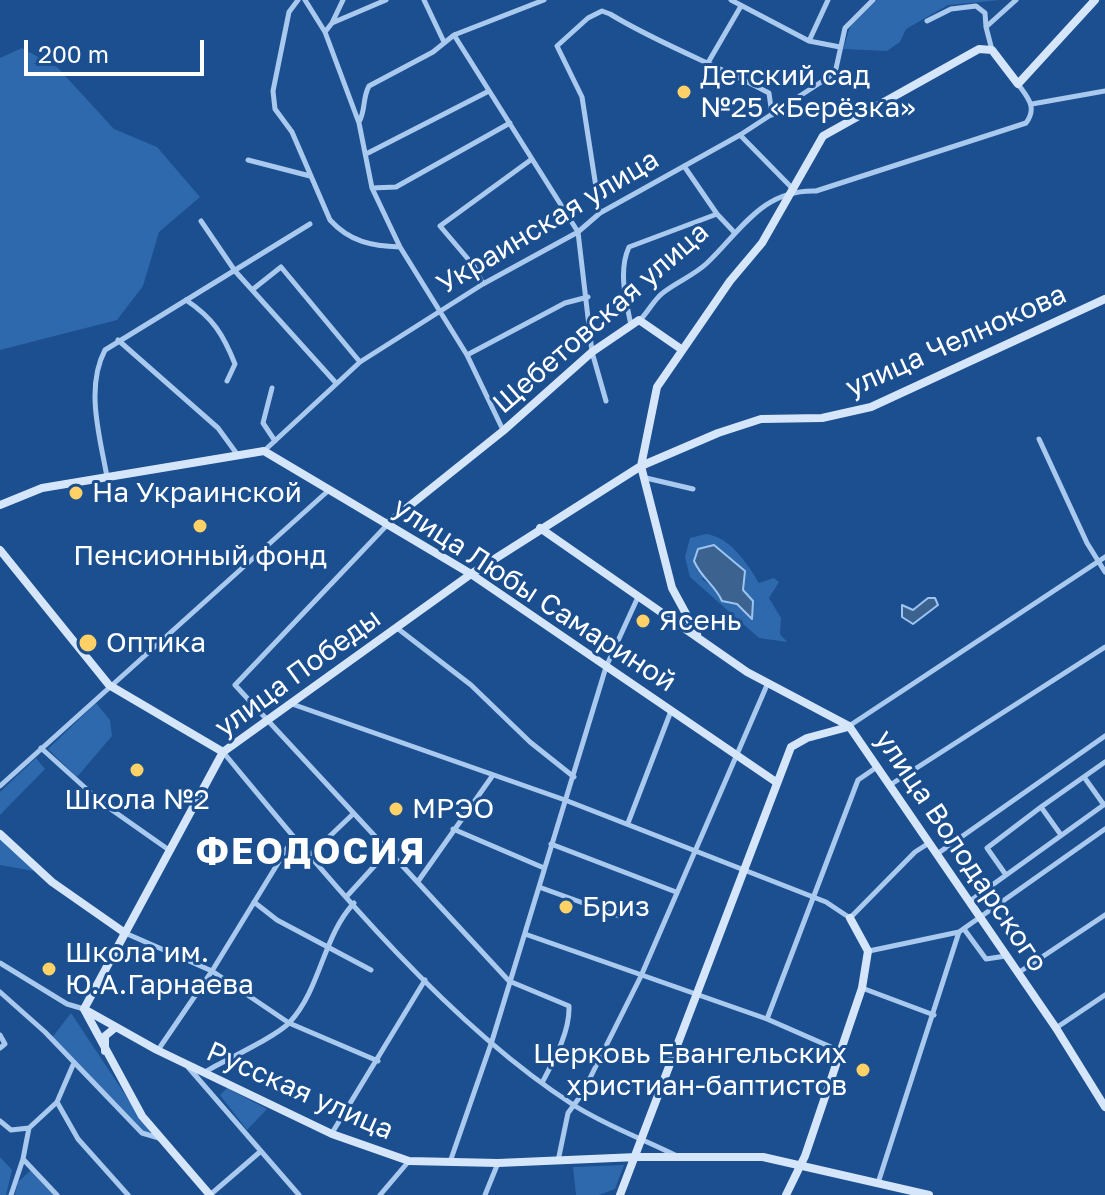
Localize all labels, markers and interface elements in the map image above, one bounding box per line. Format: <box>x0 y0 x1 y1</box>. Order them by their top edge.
scale bar <box>28 24 208 74</box>
text: 200 m <box>38 39 109 68</box>
place label: Детский сад №25 «Берёзка» <box>700 59 916 125</box>
marker: Детский сад №25 «Берёзка» <box>675 83 693 101</box>
street label: Украинская улица <box>431 142 665 302</box>
street label: Щебетовская улица <box>486 215 716 421</box>
street label: улица Челнокова <box>840 277 1072 405</box>
place label: На Украинской <box>92 476 302 510</box>
marker: На Украинской <box>67 484 85 502</box>
street label: улица Любы Самариной <box>386 491 682 699</box>
marker: Пенсионный фонд <box>191 517 209 535</box>
place label: Пенсионный фонд <box>73 539 327 573</box>
street label: улица Победы <box>209 602 387 744</box>
place label: Ясень <box>659 604 741 638</box>
marker: Ясень <box>634 612 652 630</box>
place label: Оптика <box>106 626 206 660</box>
marker: Оптика <box>77 632 99 654</box>
street label: улица Володарского <box>868 724 1054 978</box>
marker: Школа №2 <box>128 761 146 779</box>
place label: Школа №2 <box>64 783 210 817</box>
place label: МРЭО <box>412 792 494 826</box>
marker: МРЭО <box>387 800 405 818</box>
district label: ФЕОДОСИЯ <box>195 831 427 875</box>
place label: Бриз <box>582 890 650 924</box>
marker: Бриз <box>557 898 575 916</box>
place label: Школа им. Ю.А.Гарнаева <box>65 936 254 1002</box>
marker: Школа им. Ю.А.Гарнаева <box>40 960 58 978</box>
street label: Русская улица <box>201 1035 399 1147</box>
place label: Церковь Евангельских христиан-баптистов <box>533 1037 847 1103</box>
marker: Церковь Евангельских христиан-баптистов <box>854 1061 872 1079</box>

